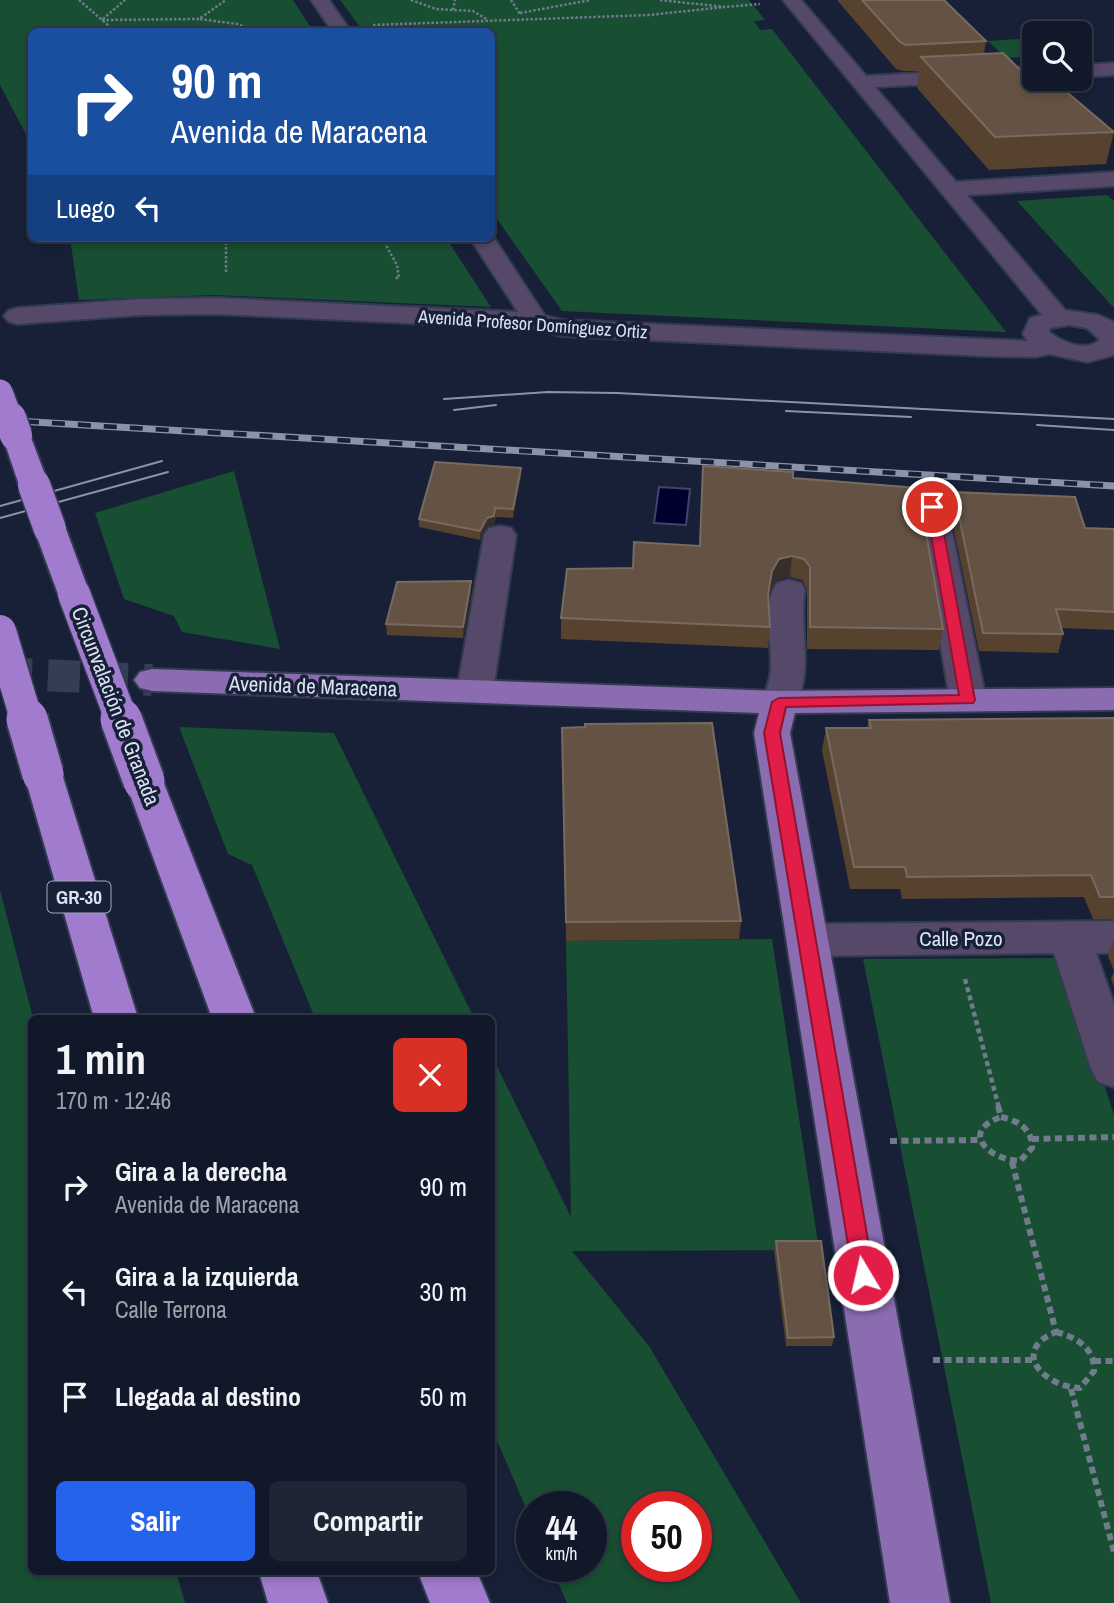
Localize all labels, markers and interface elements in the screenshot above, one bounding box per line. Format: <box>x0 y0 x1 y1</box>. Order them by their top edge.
map controls <box>1022 21 1092 91</box>
button: search <box>1022 21 1092 91</box>
text: 90 m <box>171 47 263 113</box>
icon: right <box>56 56 147 147</box>
text: Avenida de Maracena <box>171 110 427 153</box>
icon: left <box>129 189 167 227</box>
text: Luego <box>56 191 115 226</box>
street label: Avenida Profesor Domínguez Ortiz <box>417 303 648 344</box>
pin <box>902 477 962 537</box>
icon: arrive <box>913 488 951 526</box>
street label: Circunvalación de Granada <box>65 603 167 810</box>
street label: Avenida de Maracena <box>227 669 398 703</box>
road number: GR-30 <box>48 882 110 912</box>
street label: Calle Pozo <box>919 924 1003 953</box>
text: 1 min <box>56 1031 146 1087</box>
button: close <box>393 1038 467 1112</box>
text: 170 m · 12:46 <box>56 1085 171 1116</box>
text: Gira a la derecha <box>115 1154 287 1189</box>
icon: right <box>56 1168 94 1206</box>
text: 90 m <box>420 1169 467 1204</box>
text: Avenida de Maracena <box>115 1189 299 1220</box>
position arrow <box>826 1238 900 1312</box>
text: Gira a la izquierda <box>115 1259 299 1294</box>
icon: left <box>56 1273 94 1311</box>
text: 30 m <box>420 1274 467 1309</box>
text: Calle Terrona <box>115 1294 227 1325</box>
icon: arrive <box>56 1378 94 1416</box>
text: Llegada al destino <box>115 1379 301 1414</box>
text: 50 m <box>420 1379 467 1414</box>
button: Salir <box>56 1481 255 1561</box>
button: Compartir <box>269 1481 467 1561</box>
speed limit sign: 50 <box>621 1491 712 1582</box>
text: 44 <box>546 1504 577 1551</box>
text: km/h <box>546 1541 578 1566</box>

